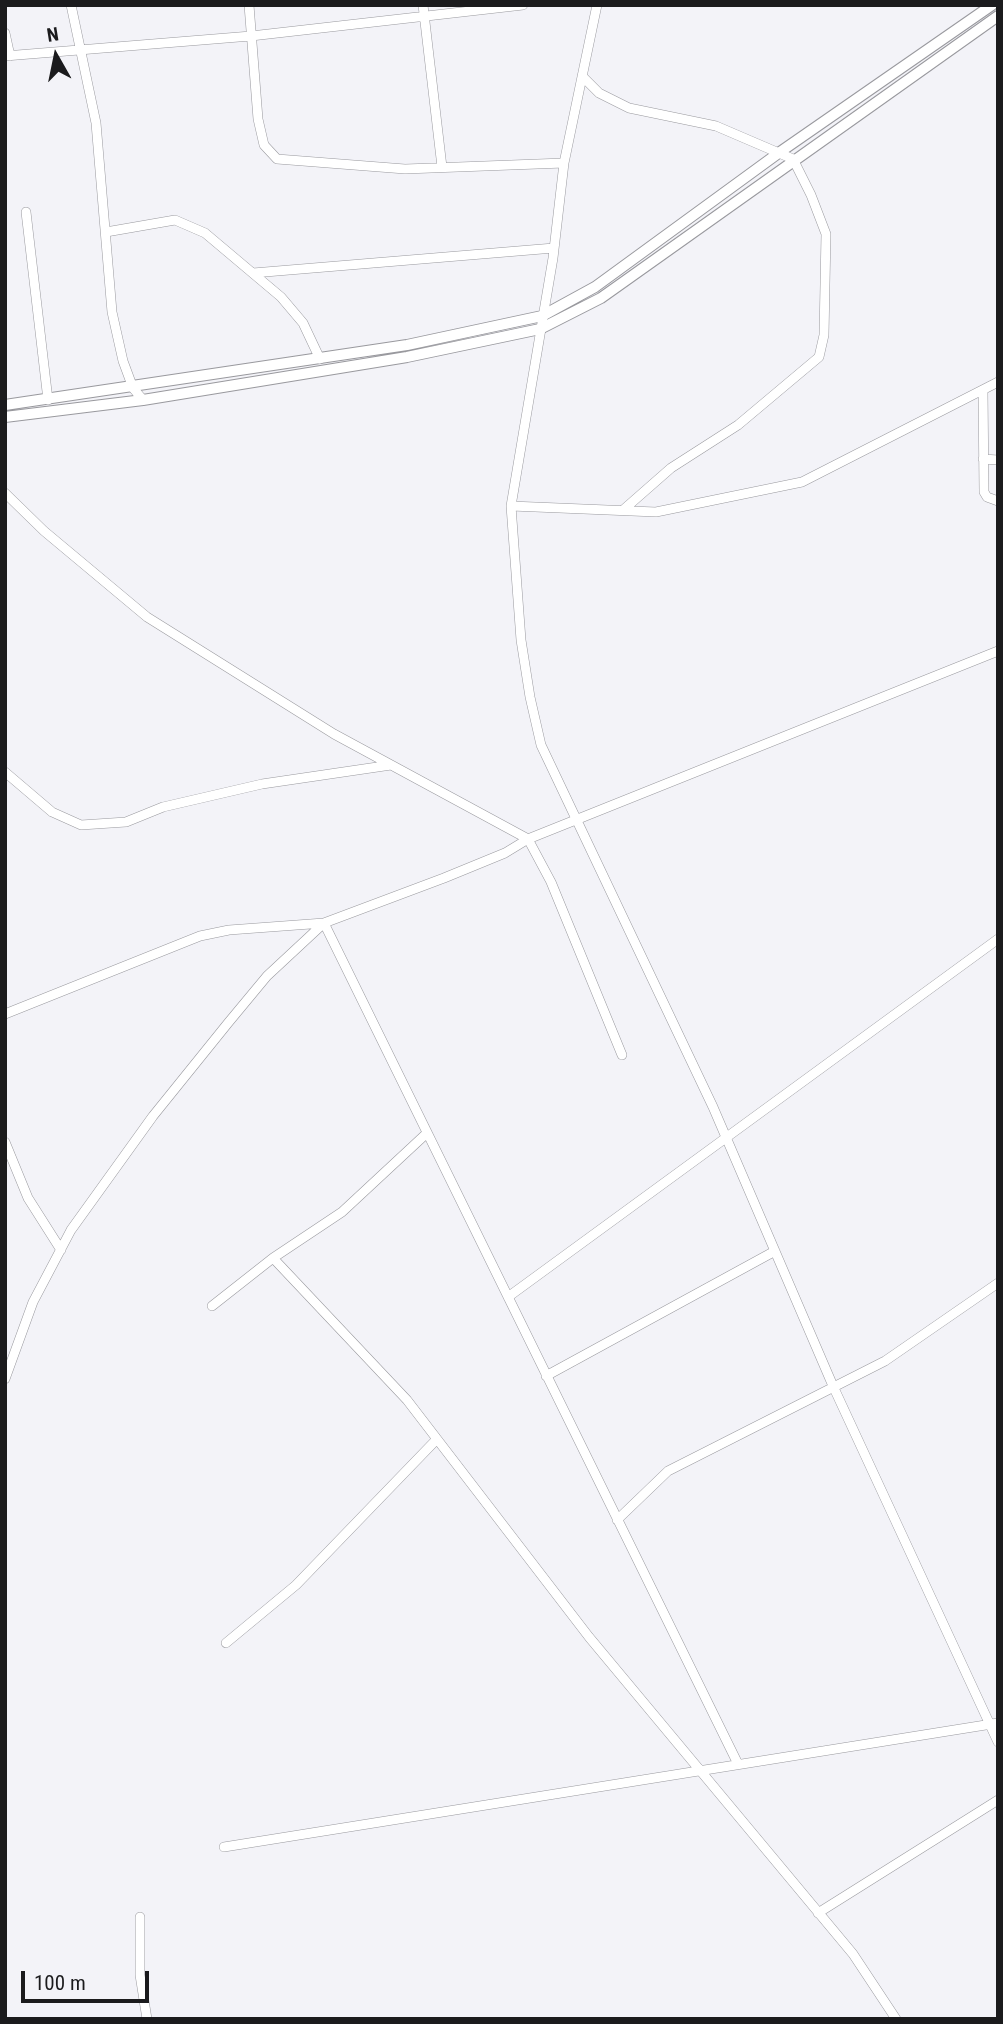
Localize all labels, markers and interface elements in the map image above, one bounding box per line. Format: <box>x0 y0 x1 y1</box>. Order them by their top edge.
north arrow <box>21 21 91 91</box>
text: N <box>45 22 60 47</box>
scale bar <box>24 1958 152 2002</box>
text: 100 m <box>34 1971 86 1995</box>

